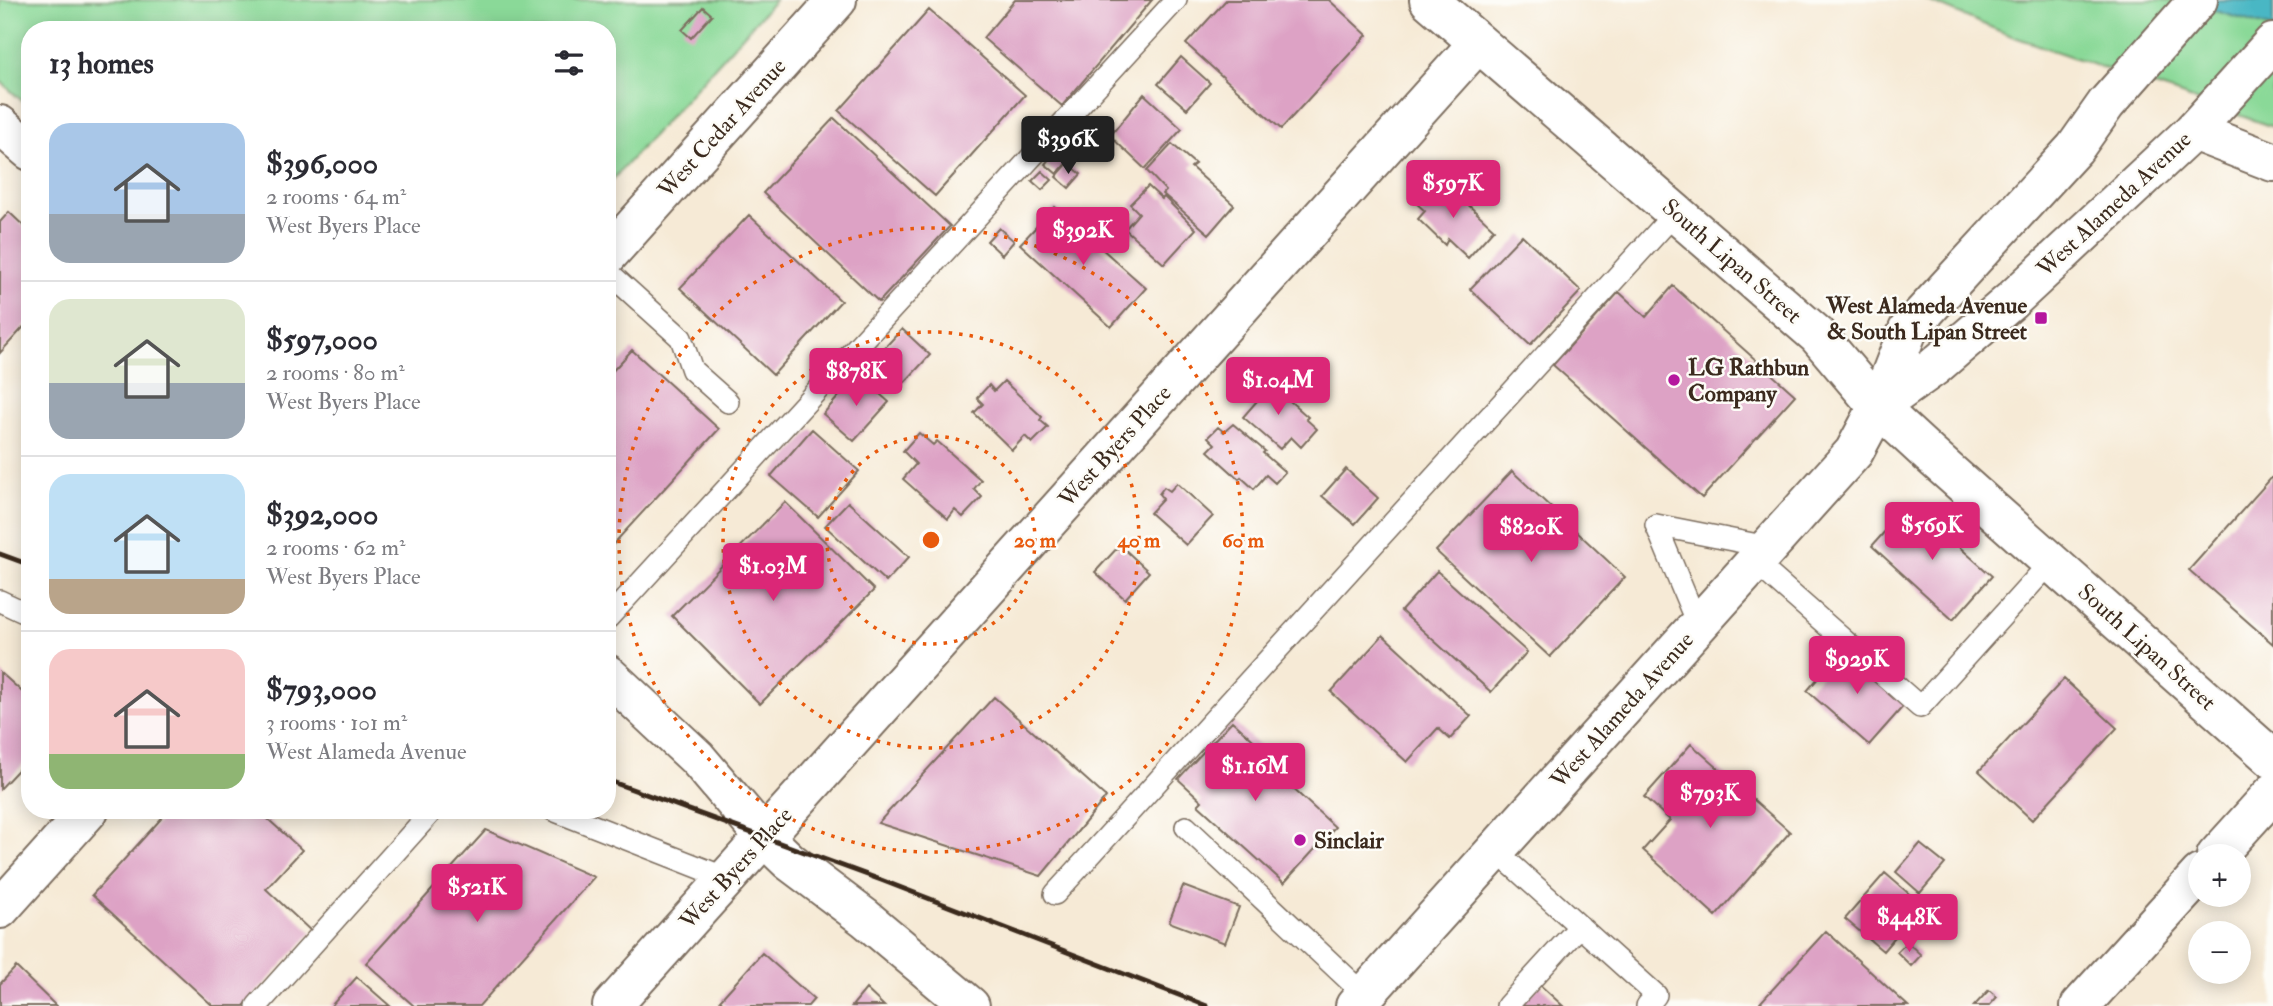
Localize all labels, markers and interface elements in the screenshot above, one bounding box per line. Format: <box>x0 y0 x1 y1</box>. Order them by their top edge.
icon: filters <box>550 44 588 82</box>
text: 13 homes <box>49 45 154 82</box>
street label: West Cedar Avenue <box>651 52 793 205</box>
pin: $396K <box>1019 116 1117 176</box>
text: $396K <box>1037 124 1099 153</box>
street label: West Alameda Avenue <box>2030 125 2198 284</box>
text: $396,000 <box>266 145 378 182</box>
icon: home <box>105 151 189 235</box>
pin: $597K <box>1404 160 1502 220</box>
text: $597K <box>1422 168 1484 197</box>
text: 2 rooms · 64 m² <box>266 182 406 211</box>
street label: South Lipan Street <box>1655 192 1808 330</box>
pin: $392K <box>1034 208 1132 267</box>
text: West Byers Place <box>266 211 421 240</box>
text: $392K <box>1052 215 1114 244</box>
place label: West Alameda Avenue & South Lipan Street <box>1825 291 2028 347</box>
marker: West Alameda Avenue & South Lipan Street <box>2033 310 2049 326</box>
text: $597,000 <box>266 321 378 358</box>
icon: home <box>105 327 189 411</box>
pin: $878K <box>807 348 905 408</box>
place label: LG Rathbun Company <box>1688 353 1809 409</box>
text: $878K <box>825 356 887 385</box>
text: 2 rooms · 80 m² <box>266 358 405 387</box>
pin: $1.04M <box>1221 358 1335 417</box>
text: $1.04M <box>1242 365 1314 394</box>
marker: LG Rathbun Company <box>1666 372 1682 388</box>
street label: West Byers Place <box>1052 379 1178 514</box>
text: West Byers Place <box>266 387 421 416</box>
text: $392,000 <box>266 496 378 533</box>
icon: home <box>105 502 189 586</box>
pin: $569K <box>1883 503 1981 562</box>
pin: $820K <box>1482 504 1580 564</box>
text: $569K <box>1901 510 1963 539</box>
text: $820K <box>1499 512 1563 541</box>
text: 20 m <box>1014 527 1057 554</box>
text: 40 m <box>1117 527 1161 554</box>
text: 60 m <box>1222 527 1265 554</box>
centre of rings <box>919 528 943 552</box>
text: 2 rooms · 62 m² <box>266 533 405 562</box>
pin: $1.03M <box>716 544 830 603</box>
text: $1.03M <box>739 551 807 580</box>
text: West Byers Place <box>266 562 421 591</box>
street label: South Lipan Street <box>2071 577 2222 717</box>
street label: West Alameda Avenue <box>1543 625 1700 795</box>
pin: $929K <box>1808 636 1906 696</box>
text: $929K <box>1825 644 1889 673</box>
text: $793,000 <box>266 671 377 708</box>
icon: home <box>105 677 189 761</box>
text: 3 rooms · 101 m² <box>266 708 407 737</box>
text: West Alameda Avenue <box>266 737 467 766</box>
pin: $1.16M <box>1198 744 1312 803</box>
text: $1.16M <box>1221 751 1289 780</box>
pin: $793K <box>1661 770 1759 830</box>
text: $793K <box>1680 778 1740 807</box>
street label: West Byers Place <box>673 801 799 936</box>
place label: Sinclair <box>1314 826 1384 855</box>
marker: Sinclair <box>1292 832 1308 848</box>
map controls <box>2188 844 2251 984</box>
button: + <box>2188 844 2251 907</box>
pin: $521K <box>428 864 526 924</box>
text: $521K <box>448 872 506 901</box>
pin: $448K <box>1860 894 1958 954</box>
text: $448K <box>1877 902 1941 931</box>
button: − <box>2188 921 2251 984</box>

